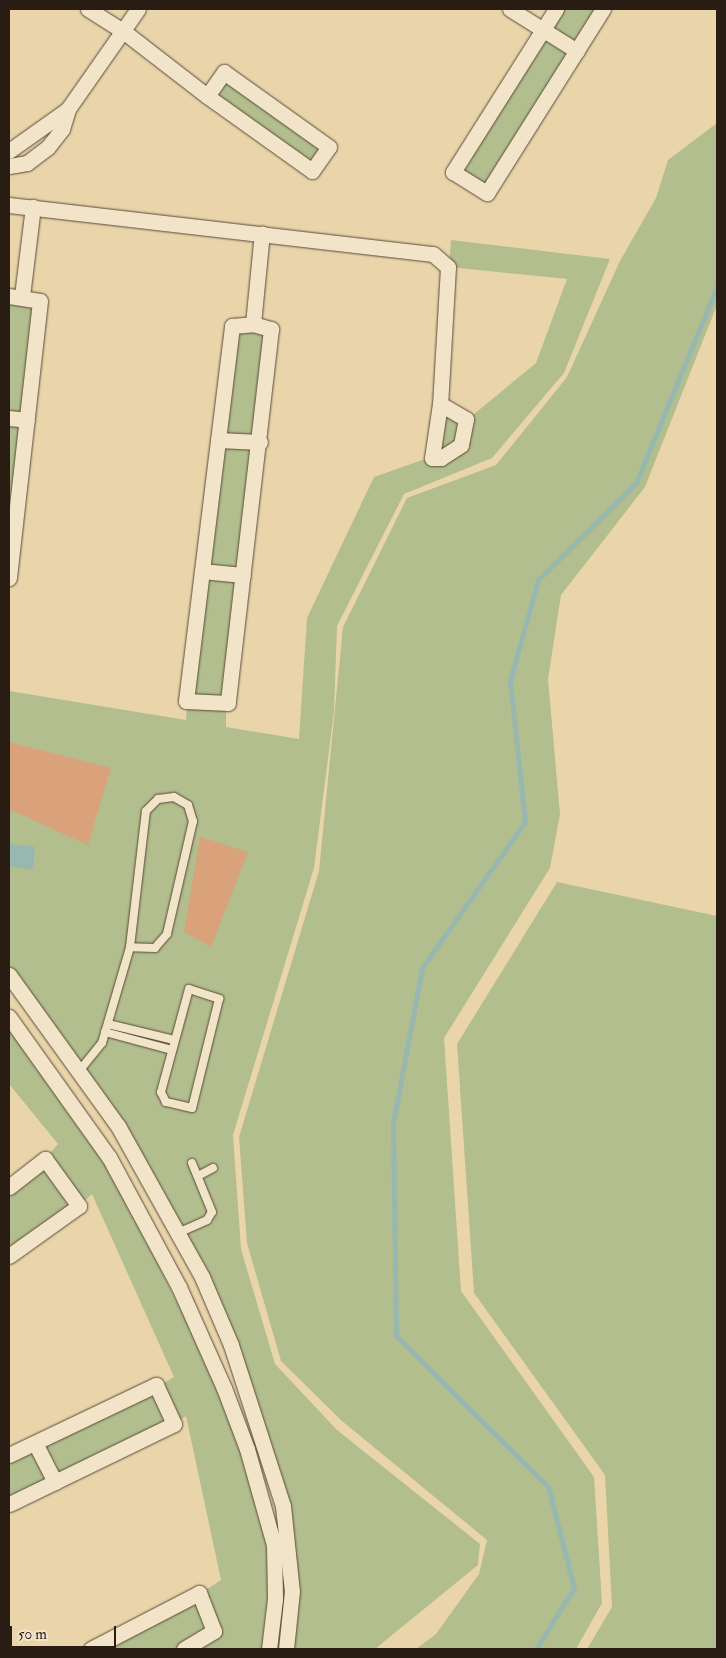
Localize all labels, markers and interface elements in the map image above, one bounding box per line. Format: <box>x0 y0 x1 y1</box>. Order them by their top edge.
scale bar <box>12 1616 119 1648</box>
text: 50 m <box>18 1625 47 1644</box>

